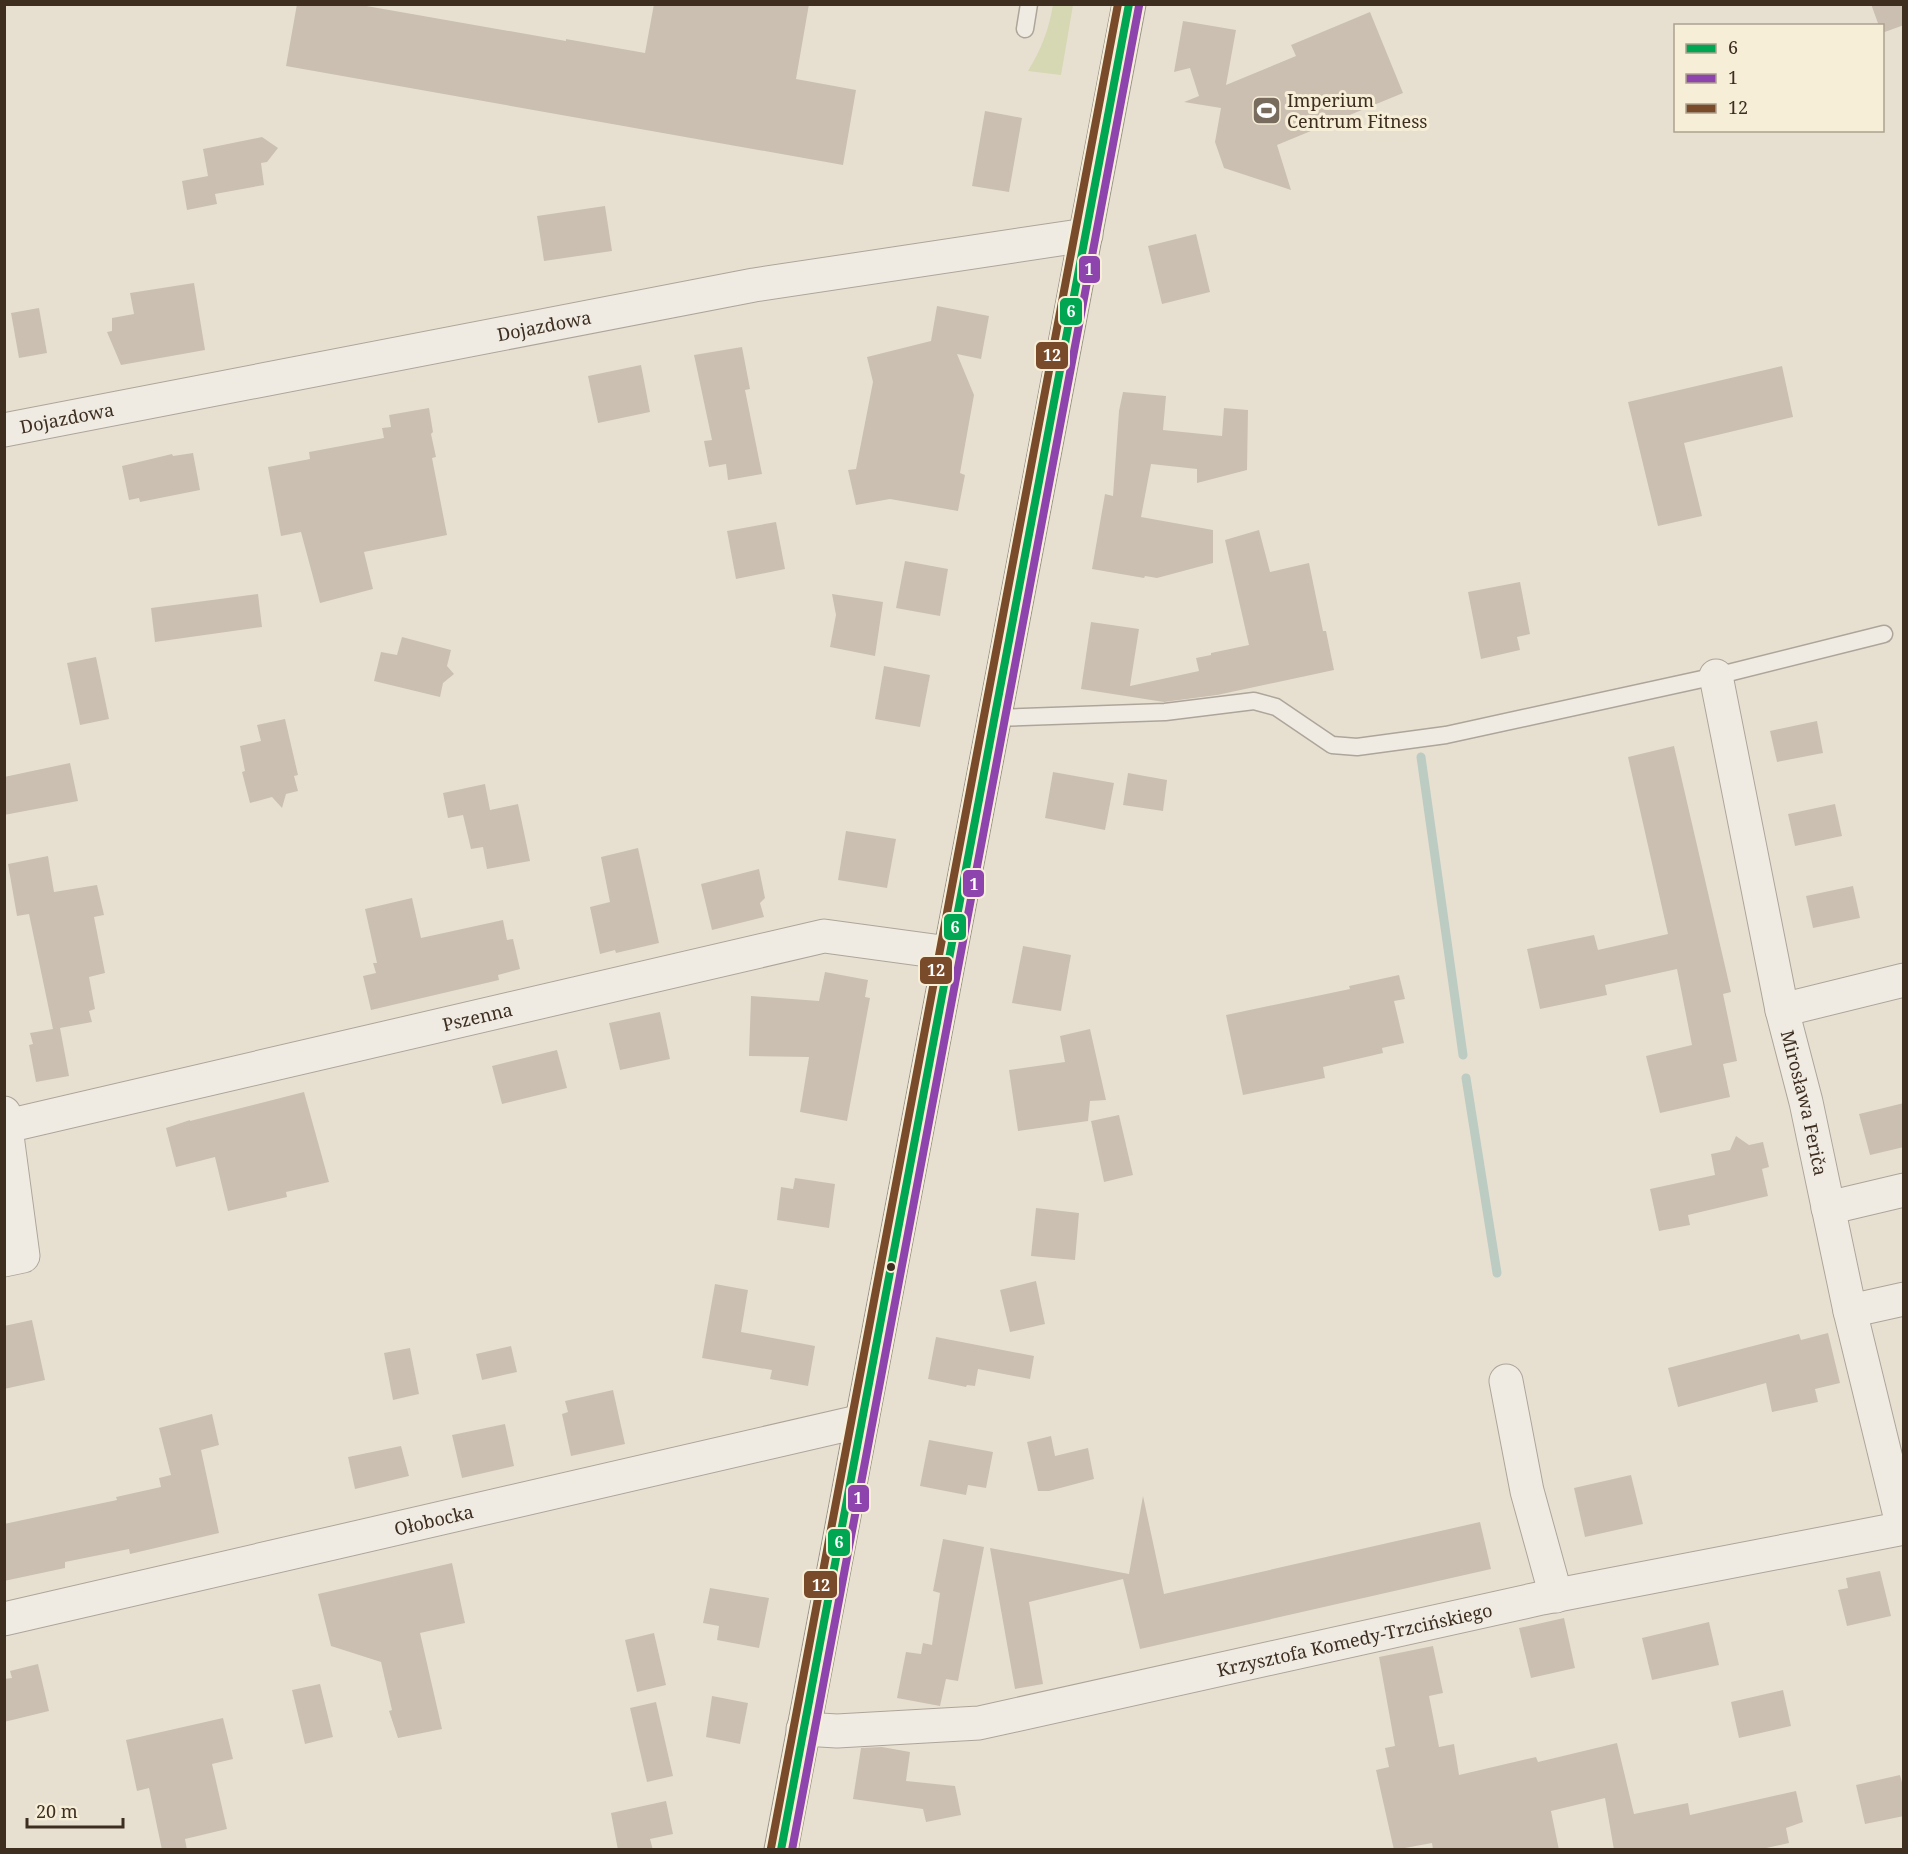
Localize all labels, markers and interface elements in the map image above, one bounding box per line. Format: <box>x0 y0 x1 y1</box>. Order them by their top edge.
legend <box>1674 24 1884 132</box>
text: 6 <box>1728 35 1738 59</box>
text: 1 <box>1728 65 1738 89</box>
place label: Imperium Centrum Fitness <box>1287 88 1427 133</box>
sports icon: Imperium Centrum Fitness <box>1250 94 1282 126</box>
text: 12 <box>1728 95 1748 119</box>
line badge: 1 <box>1078 255 1101 284</box>
text: 1 <box>1084 258 1094 280</box>
line badge: 6 <box>1059 297 1083 326</box>
text: 6 <box>1066 300 1076 322</box>
street label: Dojazdowa <box>495 305 593 346</box>
line badge: 12 <box>1035 341 1069 370</box>
text: 12 <box>1043 344 1061 366</box>
street label: Dojazdowa <box>18 397 116 439</box>
line badge: 1 <box>962 869 985 898</box>
text: 1 <box>969 873 979 895</box>
line badge: 6 <box>943 913 967 941</box>
text: 6 <box>950 916 960 938</box>
line badge: 12 <box>919 956 953 985</box>
text: 12 <box>927 959 945 981</box>
street label: Pszenna <box>440 997 515 1036</box>
street label: Mirosława Feriča <box>1776 1027 1833 1178</box>
unlabelled marker <box>885 1261 897 1273</box>
line badge: 1 <box>847 1484 870 1513</box>
text: 1 <box>853 1487 863 1509</box>
street label: Ołobocka <box>392 1499 476 1541</box>
line badge: 6 <box>827 1528 851 1557</box>
text: 6 <box>834 1531 844 1553</box>
line badge: 12 <box>803 1570 838 1599</box>
text: 12 <box>812 1574 830 1596</box>
street label: Krzysztofa Komedy-Trzcińskiego <box>1215 1597 1494 1682</box>
scale bar <box>27 1791 123 1829</box>
text: 20 m <box>36 1799 78 1823</box>

